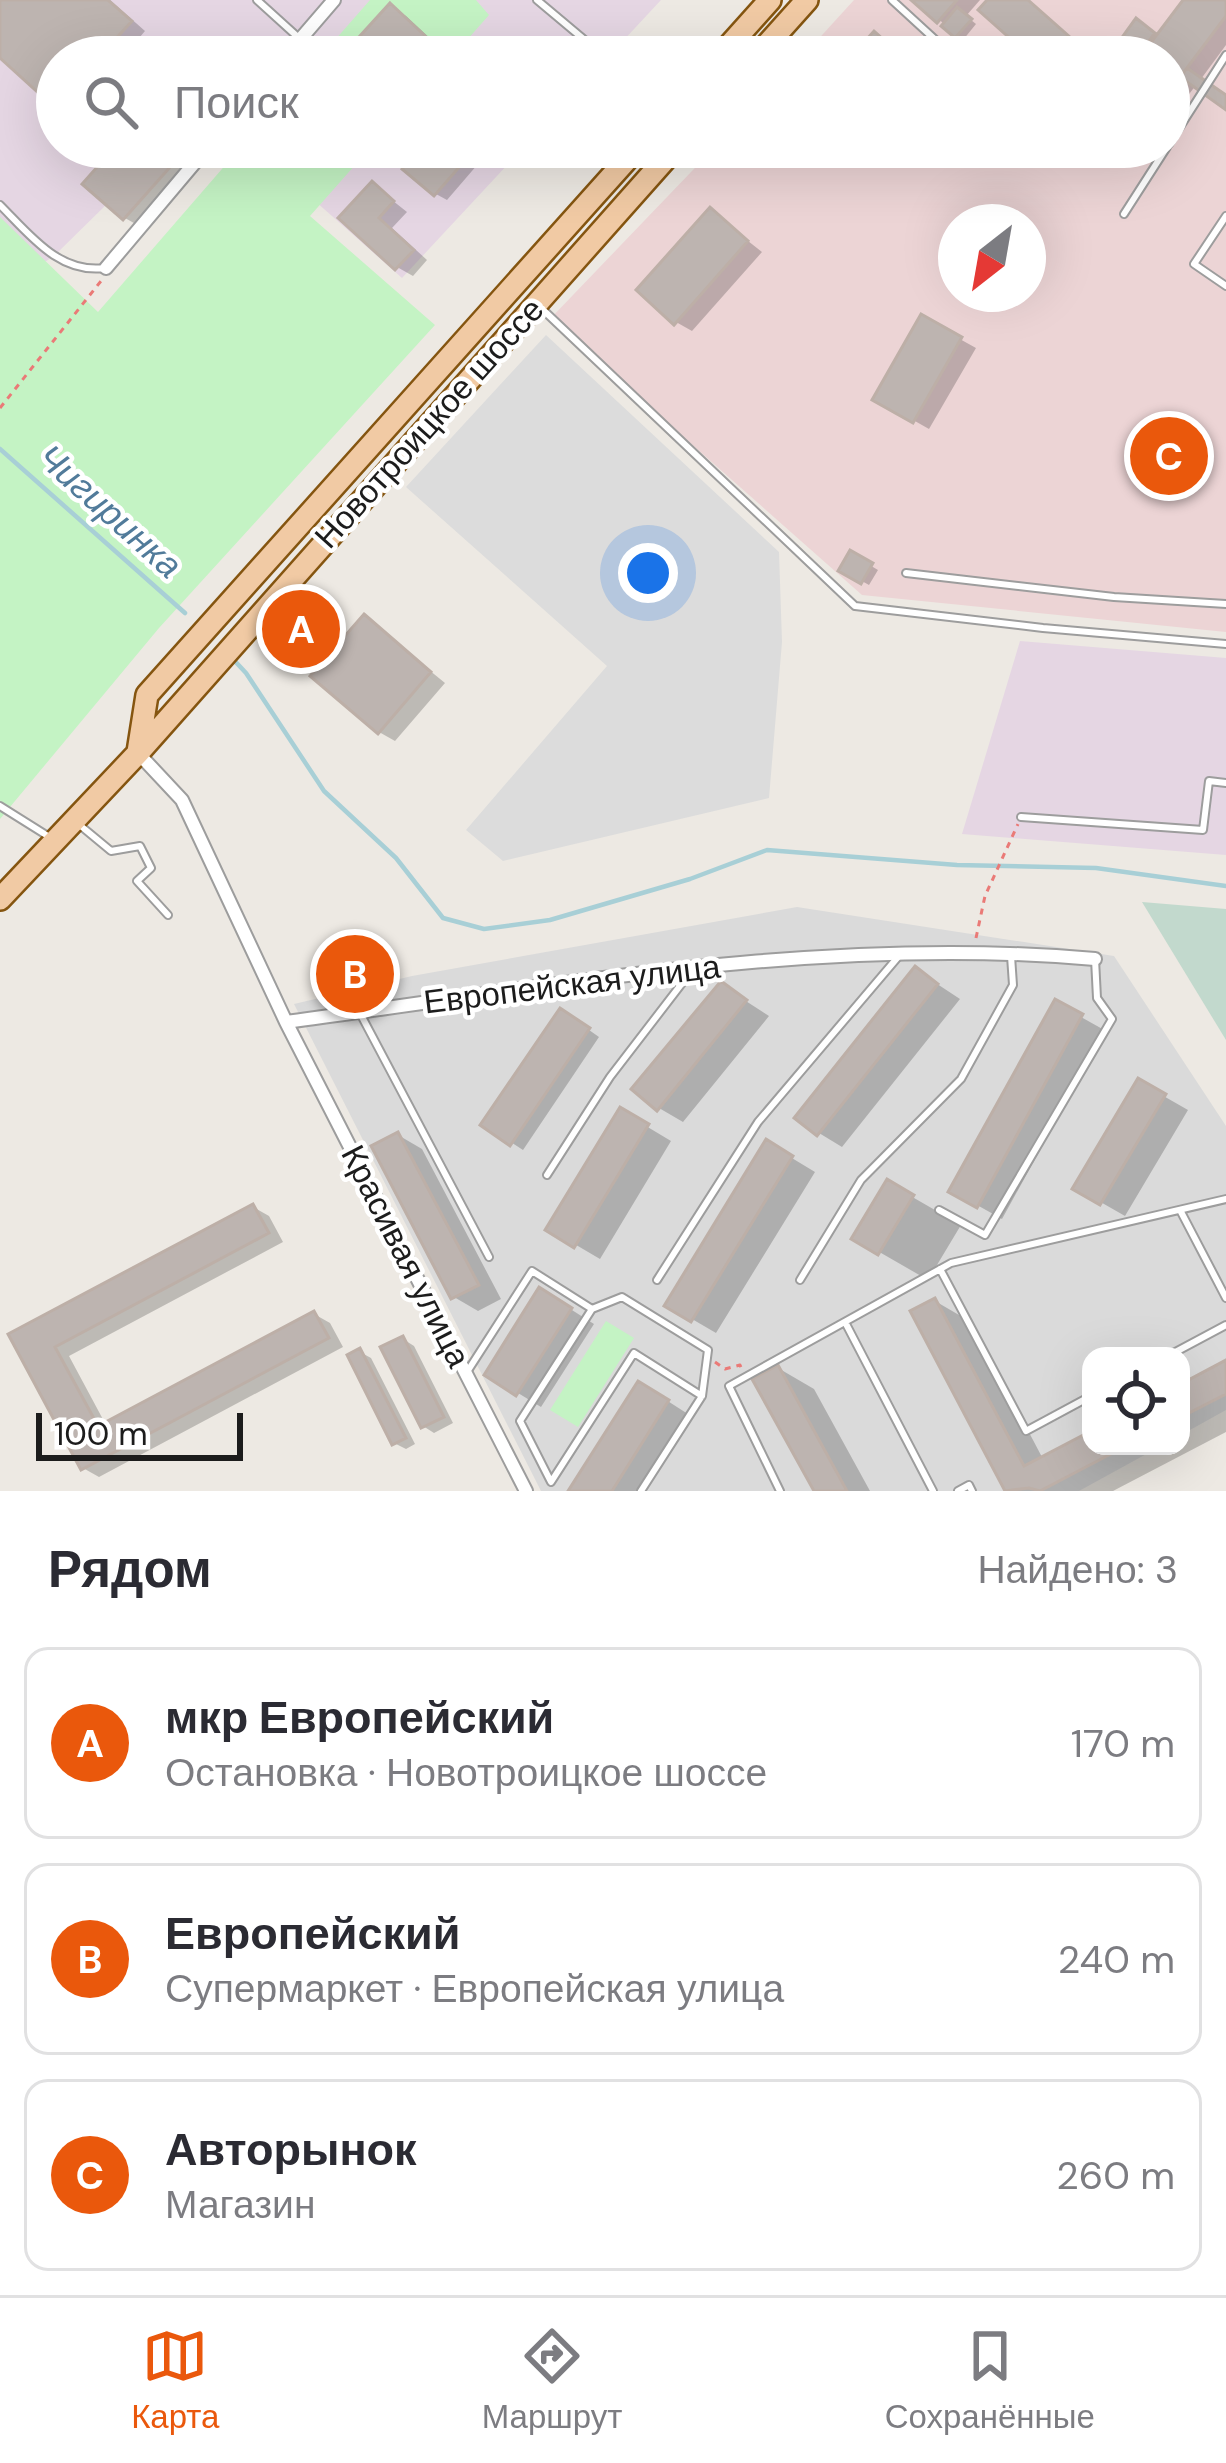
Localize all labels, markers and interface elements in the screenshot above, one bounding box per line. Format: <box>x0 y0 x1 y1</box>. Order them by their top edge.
search box <box>36 36 1190 168</box>
icon: search <box>78 69 144 135</box>
text: Поиск <box>174 73 299 132</box>
north arrow <box>938 204 1046 312</box>
street label: Новотроицкое шоссе <box>305 289 553 557</box>
pin: C <box>1130 411 1208 501</box>
water label: Чигиринка <box>28 434 192 588</box>
your location <box>618 543 678 603</box>
pin: A <box>262 584 340 674</box>
pin: B <box>316 929 394 1019</box>
street label: Европейская улица <box>421 944 723 1024</box>
street label: Красивая улица <box>332 1138 481 1375</box>
map controls <box>1082 1347 1190 1455</box>
button: locate <box>1082 1347 1190 1455</box>
scale bar <box>36 1407 243 1460</box>
text: 100 m <box>54 1412 148 1455</box>
text: Рядом <box>48 1536 212 1603</box>
text: Найдено: 3 <box>977 1544 1178 1595</box>
text: мкр Европейский <box>165 1688 554 1747</box>
text: A <box>76 1718 104 1769</box>
text: 170 m <box>1071 1718 1175 1769</box>
text: Остановка · Новотроицкое шоссе <box>165 1747 767 1798</box>
text: Европейский <box>165 1904 460 1963</box>
text: B <box>78 1934 102 1985</box>
text: 240 m <box>1058 1934 1175 1985</box>
text: Супермаркет · Европейская улица <box>165 1963 784 2014</box>
text: Авторынок <box>165 2120 417 2179</box>
text: C <box>76 2150 104 2201</box>
text: 260 m <box>1056 2150 1175 2201</box>
text: Магазин <box>165 2179 315 2230</box>
tab: Карта <box>131 2323 219 2438</box>
tab: Маршрут <box>482 2323 622 2438</box>
tab: Сохранённые <box>885 2323 1095 2438</box>

